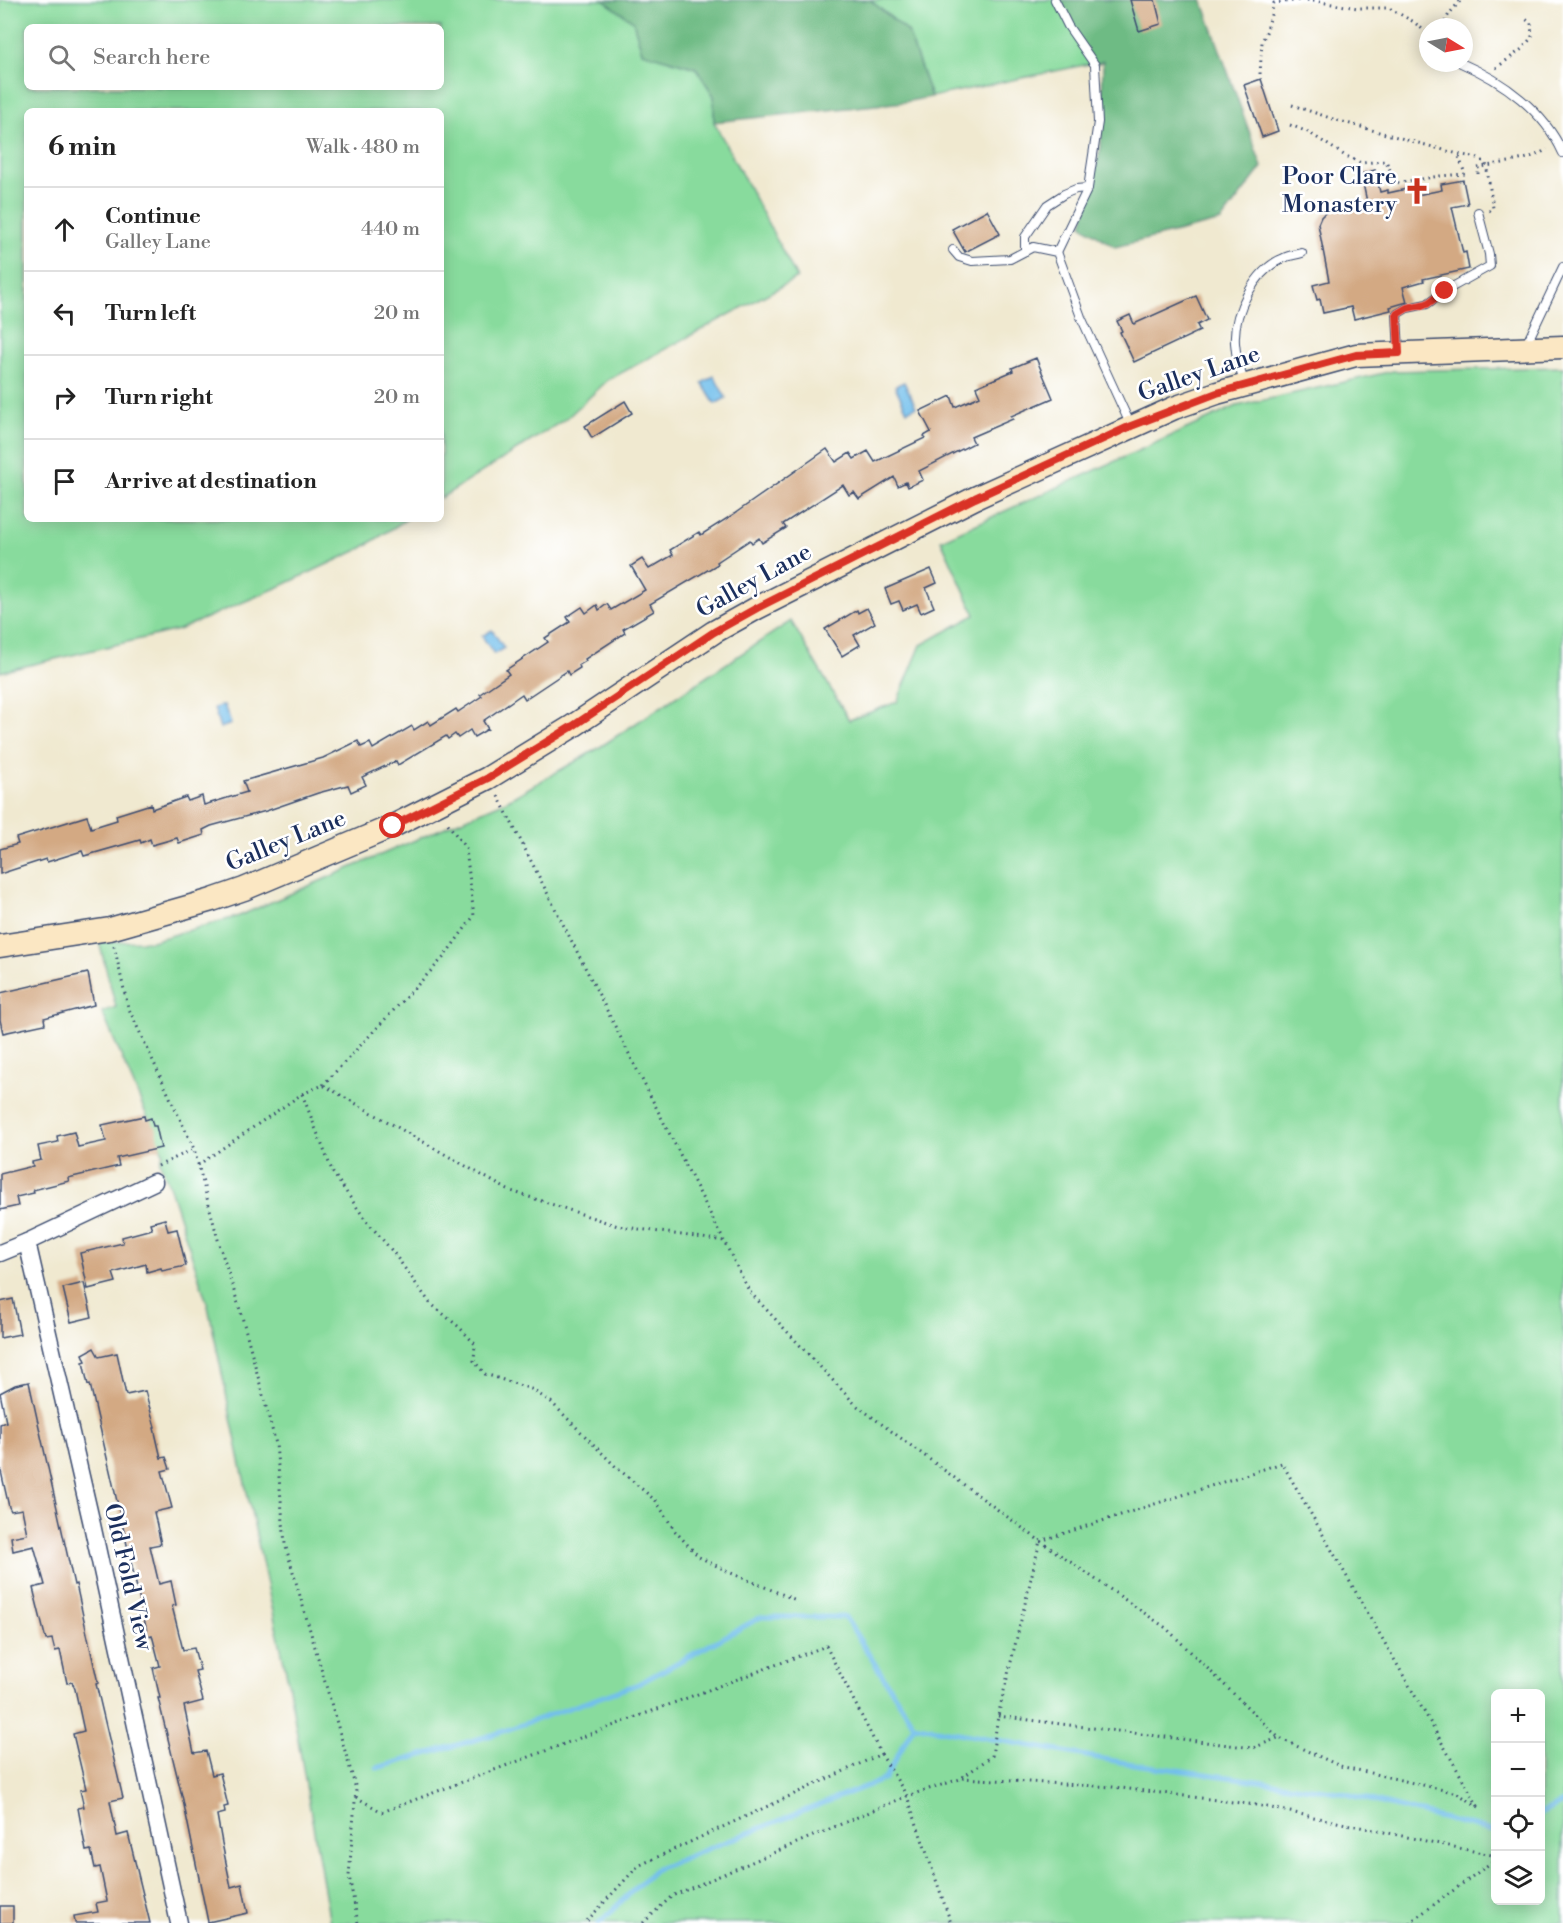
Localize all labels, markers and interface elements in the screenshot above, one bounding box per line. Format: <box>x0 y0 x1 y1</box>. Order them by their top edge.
north arrow <box>1419 18 1473 72</box>
search box <box>24 24 444 90</box>
icon: search <box>45 41 78 74</box>
text: Search here <box>93 44 210 71</box>
text: 6 min <box>48 131 116 163</box>
text: Walk · 480 m <box>306 135 420 160</box>
place label: Poor Clare Monastery <box>1282 162 1397 220</box>
church icon: Poor Clare Monastery <box>1402 176 1432 206</box>
text: Continue <box>105 203 201 230</box>
icon: ahead <box>48 213 81 246</box>
text: 440 m <box>361 217 420 242</box>
text: Galley Lane <box>105 230 211 255</box>
route end <box>1431 277 1457 303</box>
icon: left <box>48 297 81 330</box>
text: Turn left <box>105 300 196 327</box>
text: 20 m <box>374 301 420 326</box>
street label: Galley Lane <box>1134 339 1264 409</box>
icon: right <box>48 381 81 414</box>
text: Turn right <box>105 384 213 411</box>
text: 20 m <box>374 385 420 410</box>
icon: arrive <box>48 465 81 498</box>
text: Arrive at destination <box>105 468 317 495</box>
street label: Galley Lane <box>691 537 817 625</box>
street label: Galley Lane <box>221 803 351 879</box>
route start <box>379 812 405 838</box>
street label: Old Fold View <box>97 1501 160 1655</box>
map controls <box>1491 1689 1545 1905</box>
button: + <box>1491 1689 1545 1743</box>
button: − <box>1491 1743 1545 1797</box>
button: locate <box>1491 1797 1545 1851</box>
button: layers <box>1491 1851 1545 1905</box>

